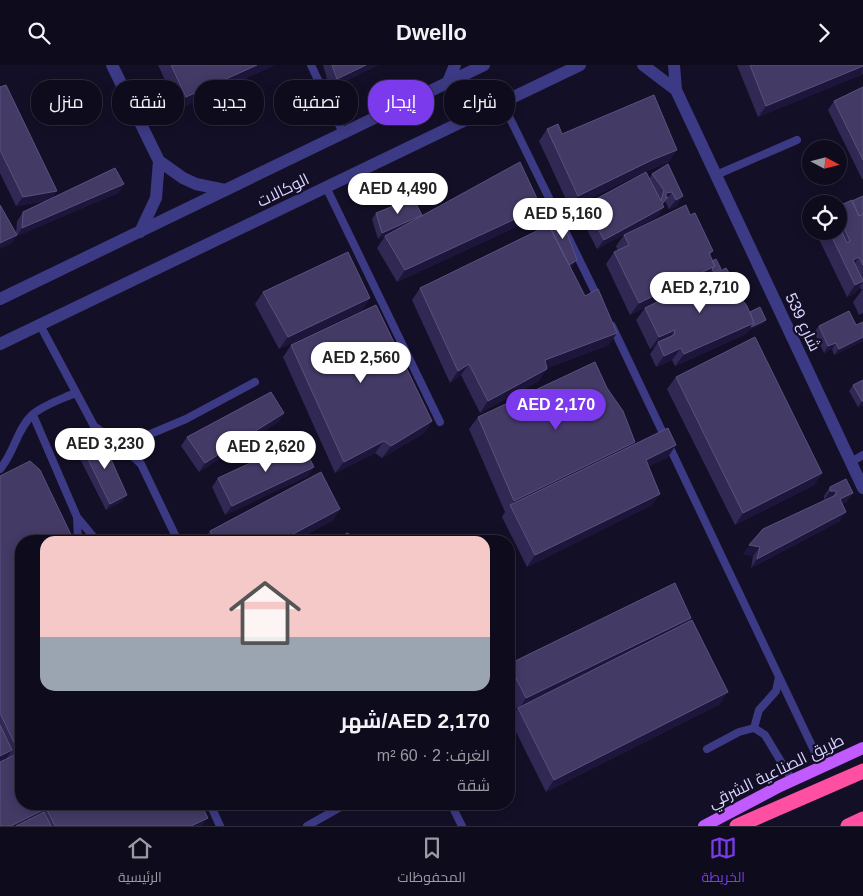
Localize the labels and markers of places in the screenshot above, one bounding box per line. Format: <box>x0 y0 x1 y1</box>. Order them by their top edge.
pin: AED 4,490 <box>341 173 455 215</box>
pin: AED 5,160 <box>506 197 620 240</box>
pin: AED 2,710 <box>643 271 757 314</box>
pin: AED 2,560 <box>304 341 418 384</box>
pin: AED 2,170 <box>499 389 613 431</box>
pin: AED 3,230 <box>48 427 162 470</box>
pin: AED 2,620 <box>209 431 323 473</box>

